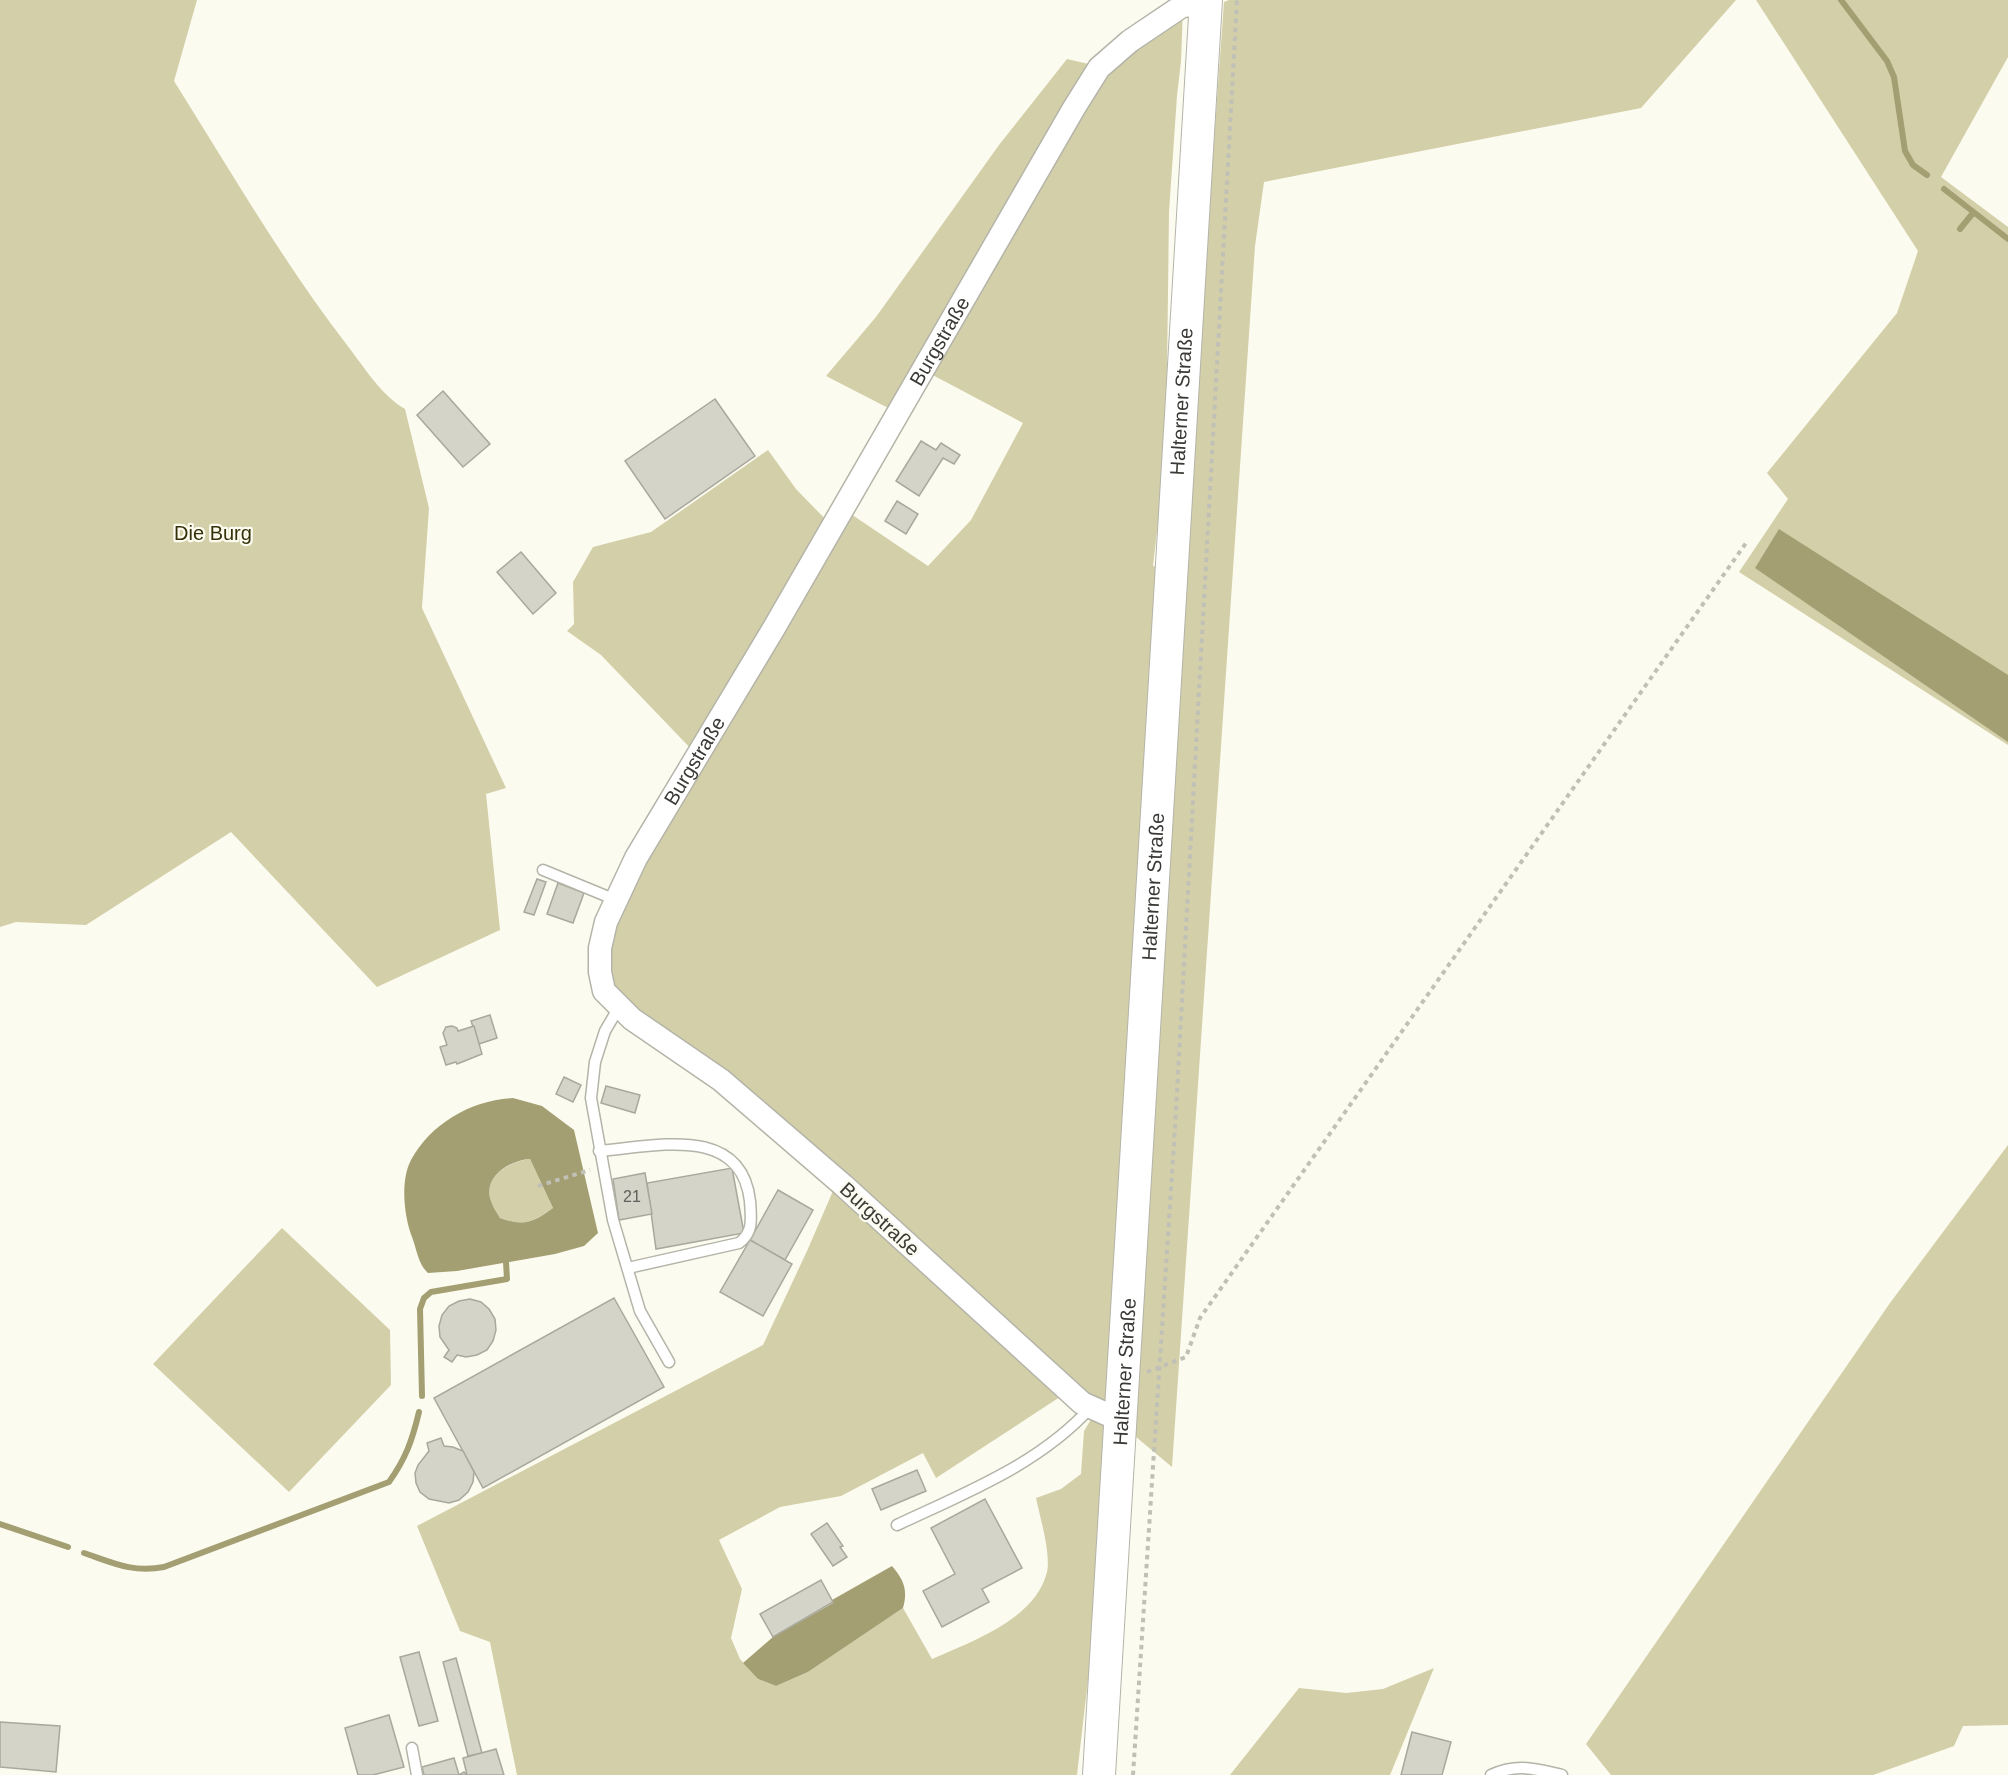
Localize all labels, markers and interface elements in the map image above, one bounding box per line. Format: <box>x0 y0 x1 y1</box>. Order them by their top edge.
street label: Burgstraße <box>905 293 974 389</box>
street label: Halterner Straße <box>1166 327 1197 476</box>
park label: Die Burg <box>174 522 252 544</box>
street label: Burgstraße <box>659 713 729 809</box>
street label: Halterner Straße <box>1138 812 1168 961</box>
street label: Burgstraße <box>836 1178 924 1260</box>
house number: 21 <box>623 1188 641 1205</box>
street label: Halterner Straße <box>1109 1297 1140 1446</box>

